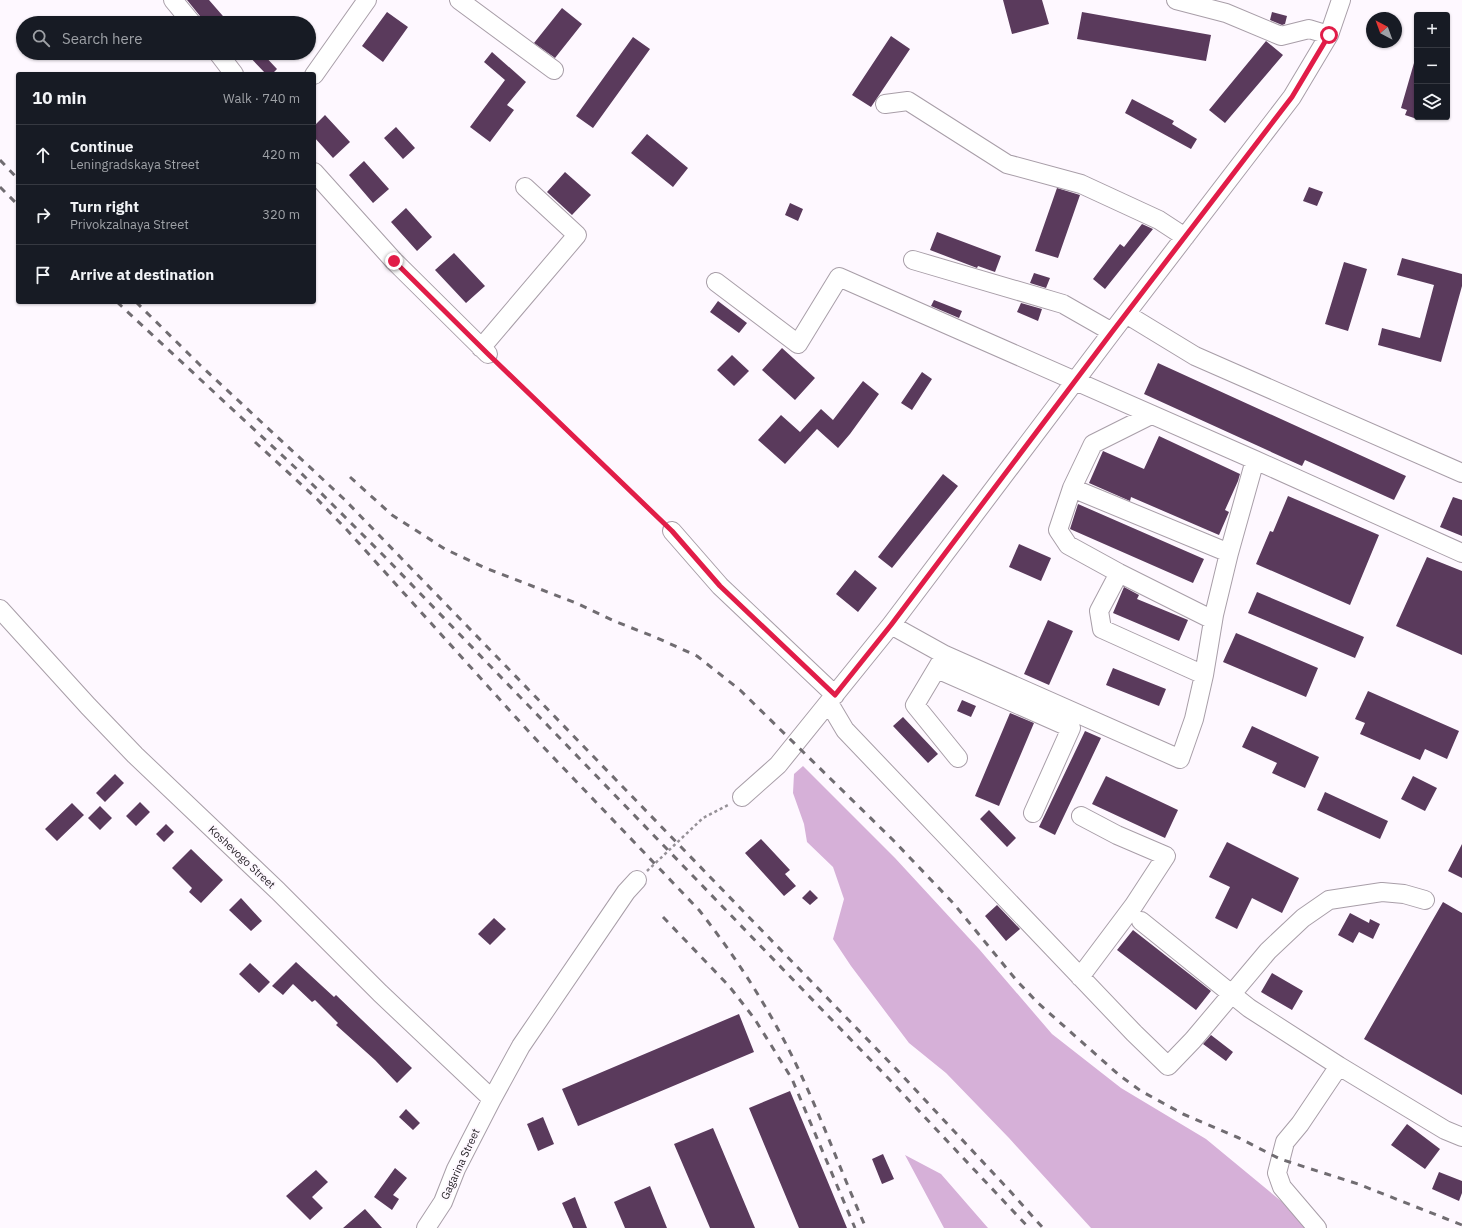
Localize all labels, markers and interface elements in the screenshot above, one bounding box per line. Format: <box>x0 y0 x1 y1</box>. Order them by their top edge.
north arrow <box>1366 12 1402 48</box>
map controls <box>1414 12 1450 120</box>
button: + <box>1414 12 1450 48</box>
search box <box>16 16 316 60</box>
route start <box>1320 26 1338 44</box>
icon: search <box>30 27 52 49</box>
text: Search here <box>62 29 142 48</box>
button: − <box>1414 48 1450 84</box>
button: layers <box>1414 84 1450 120</box>
text: 10 min <box>32 87 87 109</box>
text: Walk · 740 m <box>223 90 300 107</box>
text: Continue <box>70 137 134 156</box>
icon: ahead <box>32 144 54 166</box>
text: 420 m <box>262 146 300 163</box>
text: Leningradskaya Street <box>70 156 200 173</box>
text: Turn right <box>70 197 139 216</box>
icon: right <box>32 204 54 226</box>
text: 320 m <box>262 206 300 223</box>
text: Privokzalnaya Street <box>70 216 189 233</box>
route end <box>385 252 403 270</box>
icon: arrive <box>32 264 54 286</box>
text: Arrive at destination <box>70 265 214 284</box>
street label: Koshevogo Street <box>206 822 279 892</box>
street label: Gagarina Street <box>437 1126 483 1202</box>

